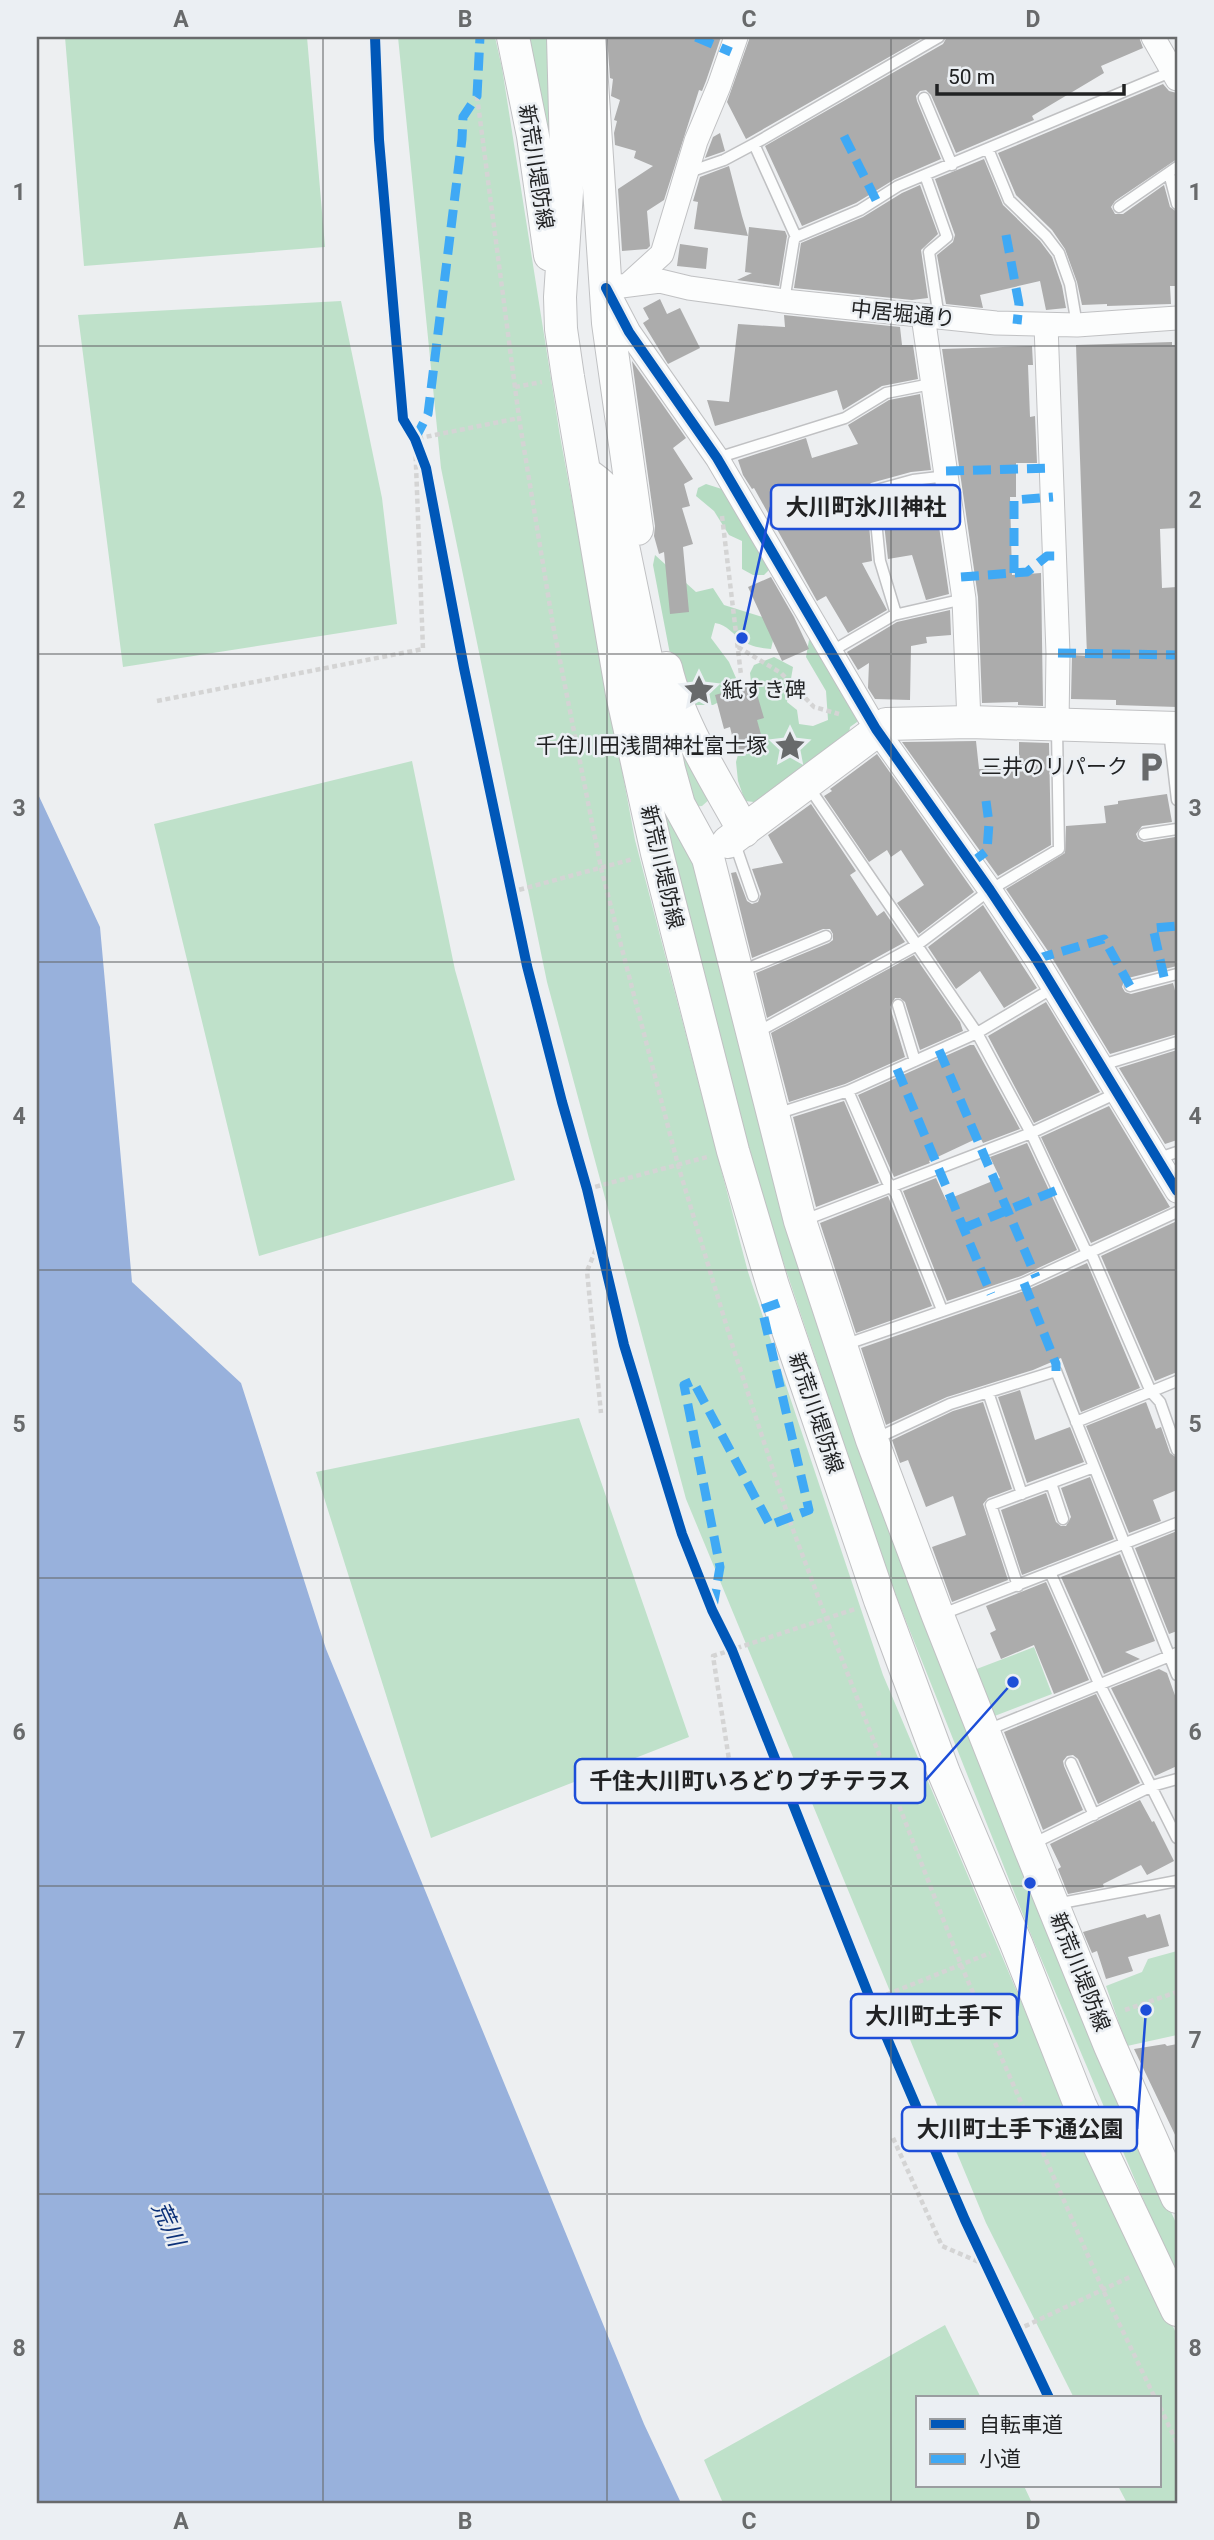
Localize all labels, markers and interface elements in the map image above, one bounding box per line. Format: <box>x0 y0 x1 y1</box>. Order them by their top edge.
text: A <box>173 6 189 33</box>
text: B <box>458 6 472 33</box>
text: C <box>741 6 757 33</box>
text: D <box>1026 6 1040 33</box>
scale bar <box>937 52 1125 96</box>
text: 50 m <box>948 65 995 89</box>
street label: 新荒川堤防線 <box>514 103 558 231</box>
text: 1 <box>12 179 26 206</box>
text: 1 <box>1188 179 1202 206</box>
street label: 中居堀通り <box>850 297 956 331</box>
callout: 大川町氷川神社 <box>771 485 960 529</box>
text: 2 <box>12 487 26 514</box>
text: 2 <box>1188 487 1202 514</box>
text: 大川町氷川神社 <box>786 494 947 521</box>
place icon: 紙すき碑 <box>682 673 716 707</box>
place label: 紙すき碑 <box>722 678 806 702</box>
place icon: 千住川田浅間神社富士塚 <box>773 729 807 763</box>
place label: 千住川田浅間神社富士塚 <box>536 734 767 758</box>
parking icon: 三井のリパーク <box>1134 750 1168 784</box>
place label: 三井のリパーク <box>981 755 1128 779</box>
text: 3 <box>12 795 26 822</box>
text: 3 <box>1188 795 1202 822</box>
street label: 新荒川堤防線 <box>636 803 688 931</box>
text: 4 <box>12 1103 26 1130</box>
text: 4 <box>1188 1103 1202 1130</box>
street label: 新荒川堤防線 <box>784 1350 848 1476</box>
text: 5 <box>12 1411 26 1438</box>
text: 5 <box>1188 1411 1202 1438</box>
text: 6 <box>12 1719 26 1746</box>
text: 6 <box>1188 1719 1202 1746</box>
callout: 千住大川町いろどりプチテラス <box>575 1759 925 1803</box>
text: 千住大川町いろどりプチテラス <box>589 1768 911 1795</box>
street label: 新荒川堤防線 <box>1045 1909 1115 2035</box>
callout: 大川町土手下 <box>851 1994 1017 2038</box>
text: 大川町土手下 <box>865 2003 1003 2030</box>
text: 7 <box>12 2027 26 2054</box>
text: 7 <box>1188 2027 1202 2054</box>
callout: 大川町土手下通公園 <box>902 2107 1137 2151</box>
text: 大川町土手下通公園 <box>917 2116 1124 2143</box>
water label: 荒川 <box>146 2197 191 2253</box>
text: 8 <box>12 2335 26 2362</box>
text: 8 <box>1188 2335 1202 2362</box>
legend <box>916 2396 1162 2488</box>
text: 自転車道 <box>979 2413 1063 2437</box>
text: 小道 <box>979 2447 1021 2471</box>
text: A <box>173 2508 189 2535</box>
text: B <box>458 2508 472 2535</box>
text: C <box>741 2508 757 2535</box>
text: D <box>1026 2508 1040 2535</box>

